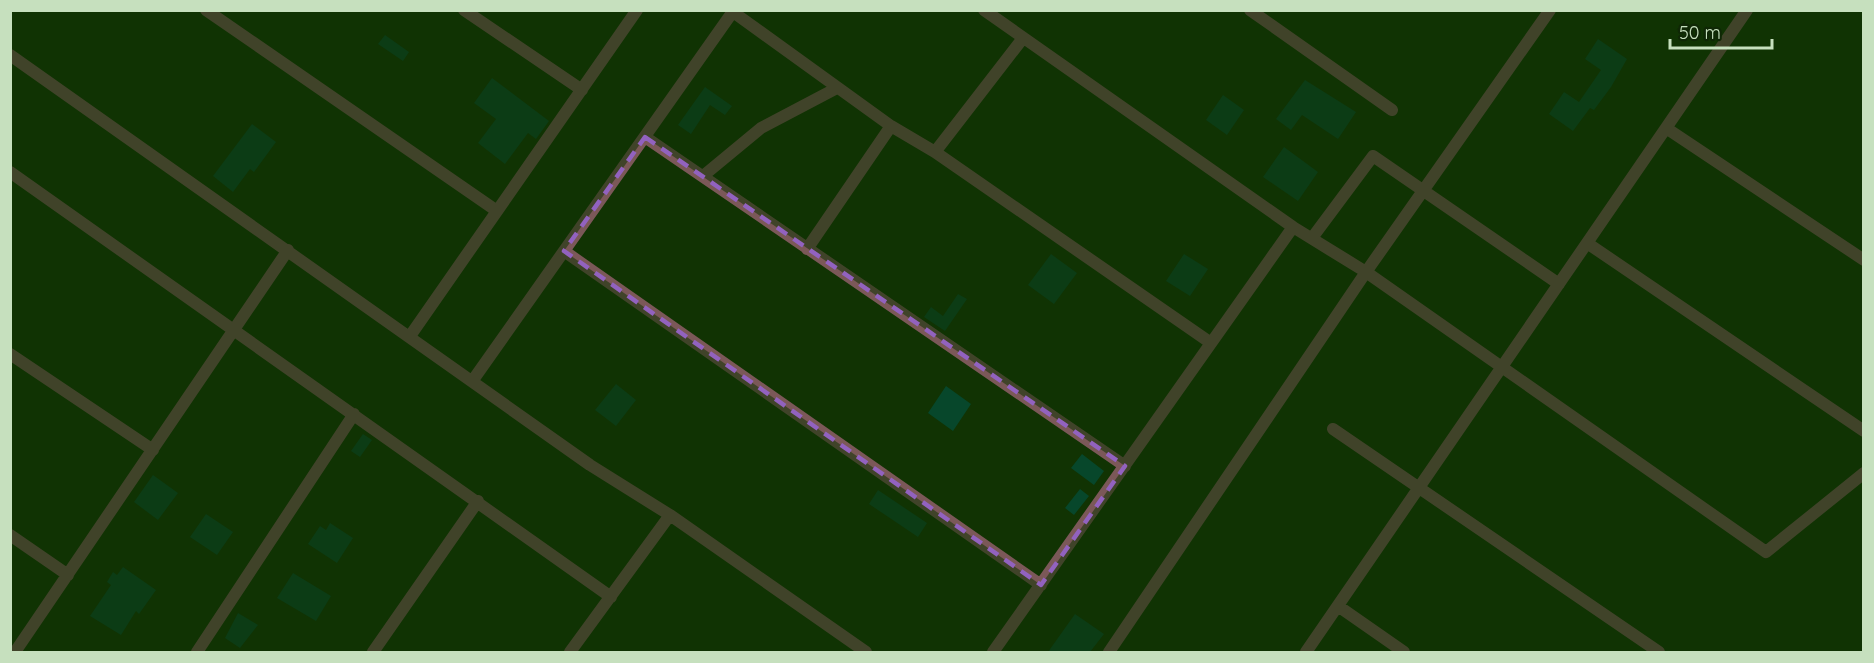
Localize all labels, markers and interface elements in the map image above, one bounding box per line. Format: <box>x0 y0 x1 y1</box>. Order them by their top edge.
scale bar <box>1670 12 1772 50</box>
text: 50 m <box>1679 21 1721 44</box>

